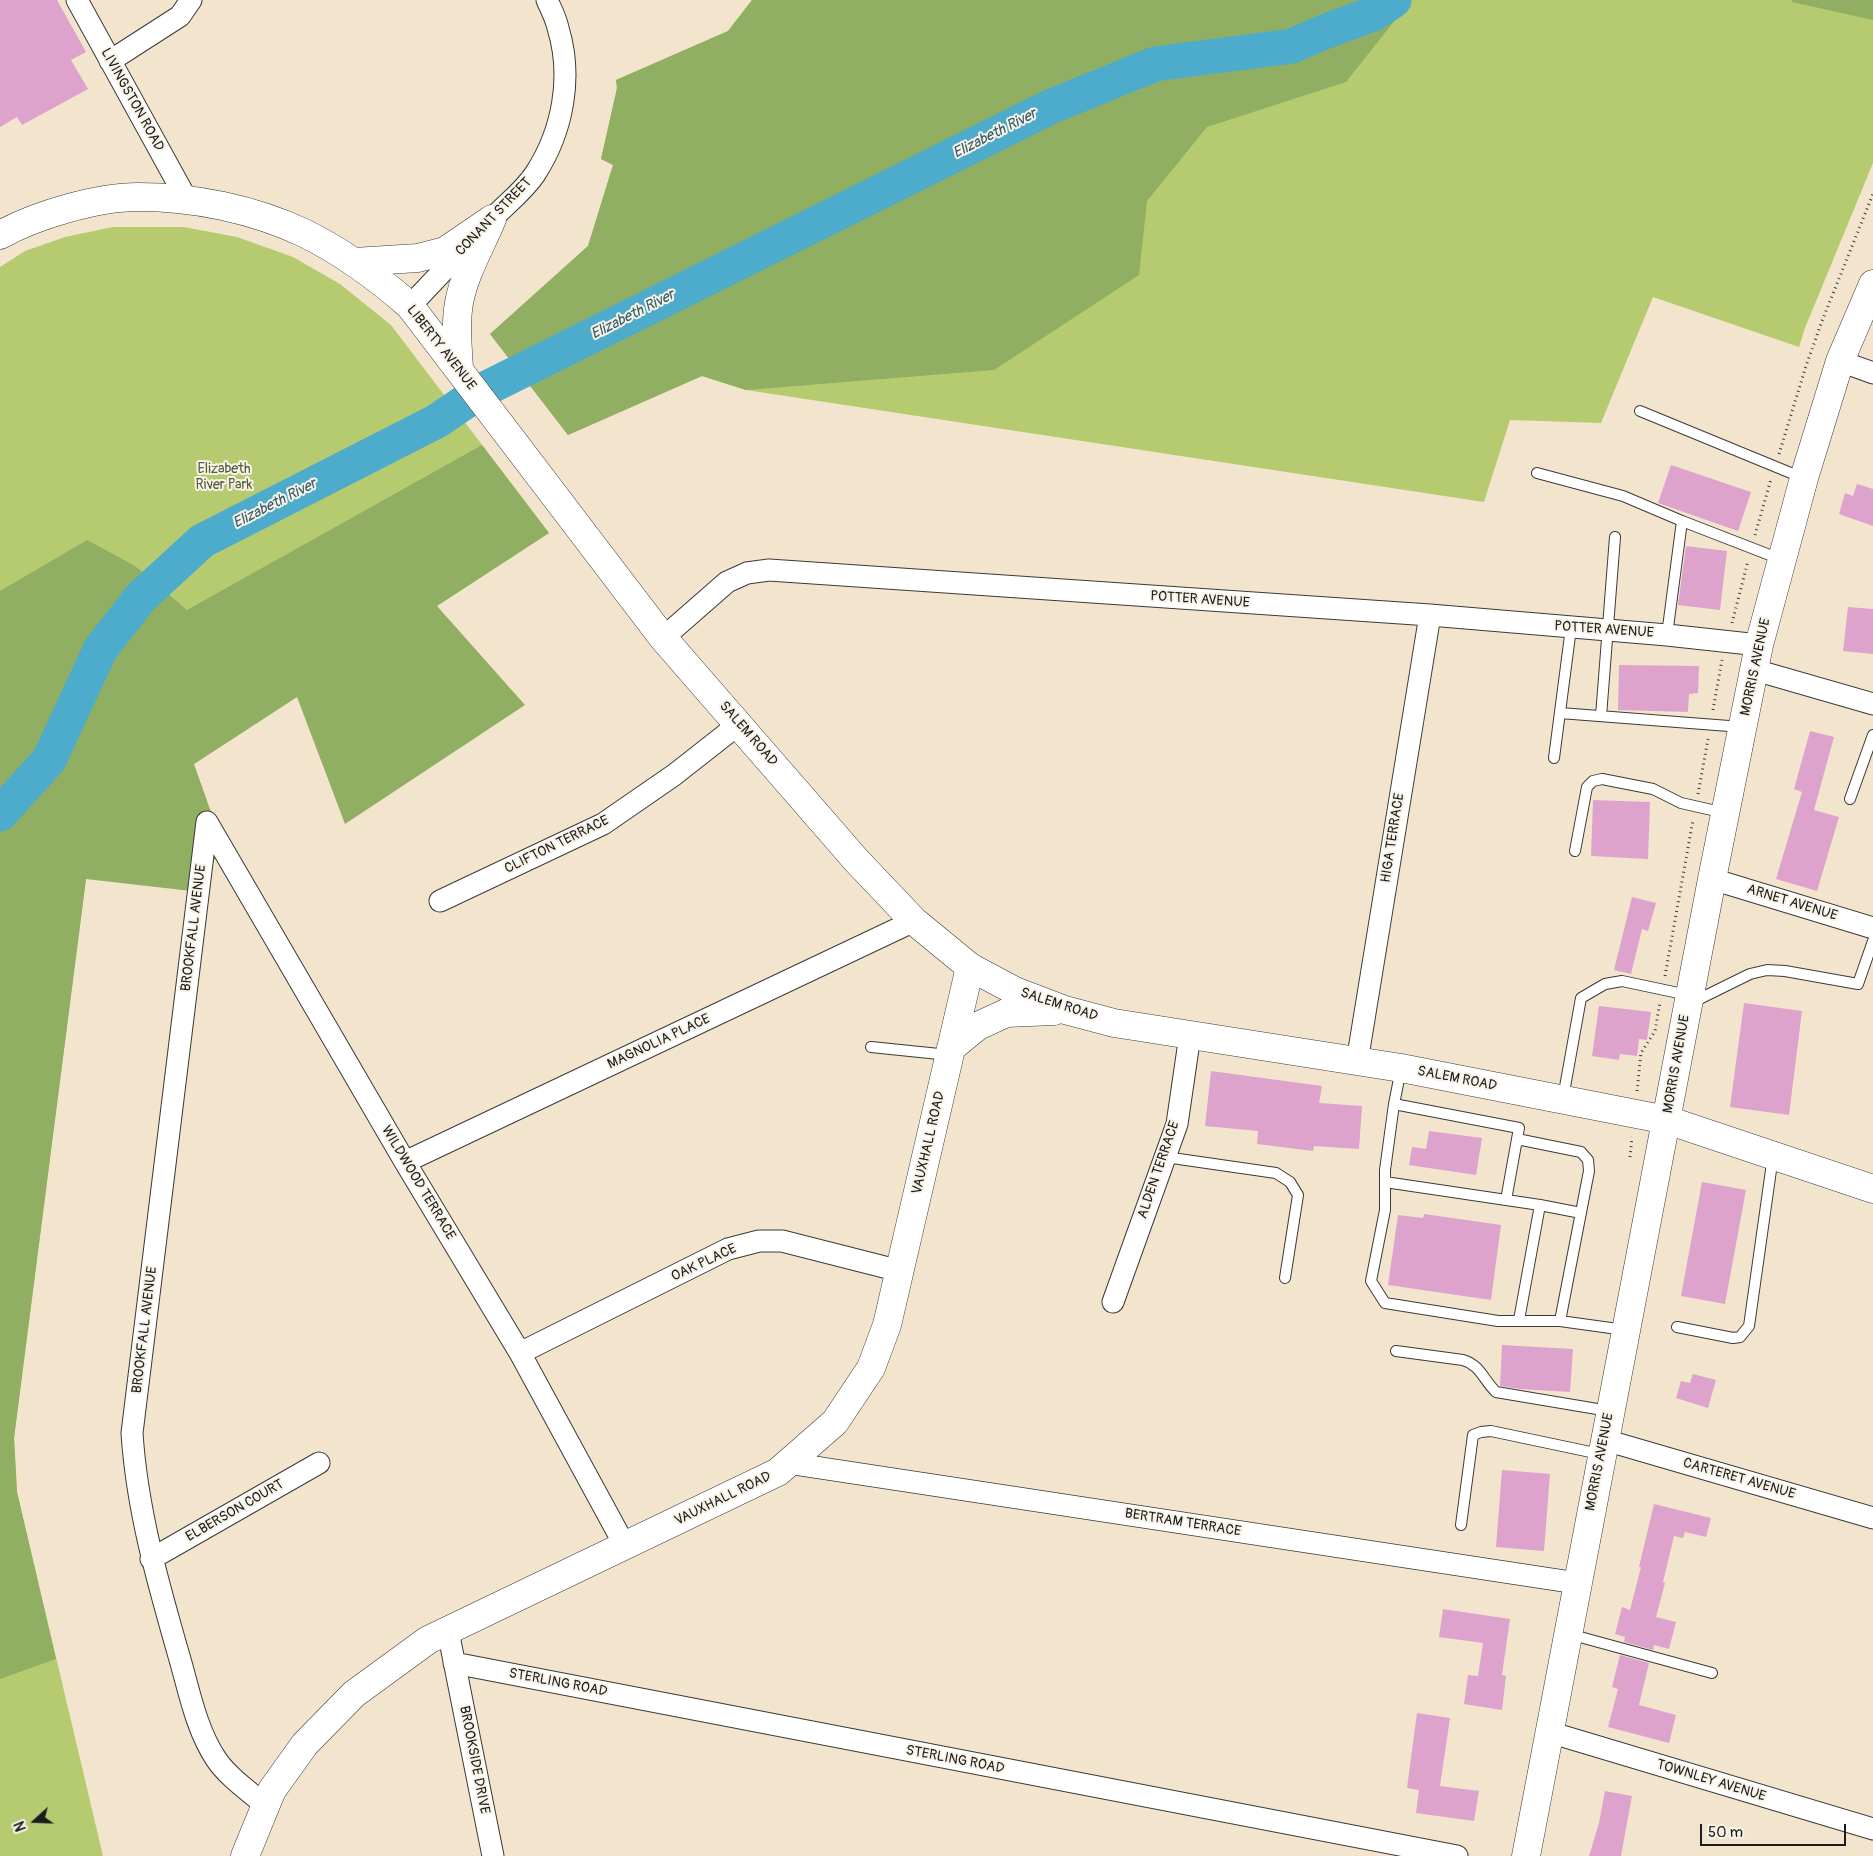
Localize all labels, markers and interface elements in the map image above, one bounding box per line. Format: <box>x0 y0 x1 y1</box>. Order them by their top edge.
street label: LIVINGSTON ROAD <box>97 46 167 154</box>
water label: Elizabeth River <box>950 105 1040 163</box>
street label: CONANT STREET <box>452 174 536 260</box>
water label: Elizabeth River <box>588 286 678 344</box>
street label: LIBERTY AVENUE <box>403 302 479 394</box>
park label: Elizabeth River Park <box>196 461 252 494</box>
water label: Elizabeth River <box>230 475 320 533</box>
street label: POTTER AVENUE <box>1150 588 1250 612</box>
street label: MORRIS AVENUE <box>1737 617 1775 717</box>
street label: POTTER AVENUE <box>1554 618 1654 642</box>
street label: SALEM ROAD <box>715 698 781 770</box>
street label: HIGA TERRACE <box>1378 792 1408 884</box>
street label: CLIFTON TERRACE <box>502 812 612 878</box>
street label: BROOKFALL AVENUE <box>178 864 210 992</box>
street label: ARNET AVENUE <box>1745 881 1839 925</box>
street label: SALEM ROAD <box>1018 985 1100 1025</box>
street label: MAGNOLIA PLACE <box>605 1011 713 1073</box>
street label: MORRIS AVENUE <box>1660 1014 1694 1114</box>
street label: SALEM ROAD <box>1416 1063 1498 1095</box>
street label: VAUXHALL ROAD <box>909 1090 949 1196</box>
street label: ALDEN TERRACE <box>1134 1119 1184 1221</box>
street label: WILDWOOD TERRACE <box>377 1123 459 1243</box>
street label: OAK PLACE <box>669 1241 739 1285</box>
street label: BROOKFALL AVENUE <box>129 1266 161 1394</box>
street label: MORRIS AVENUE <box>1582 1412 1618 1512</box>
street label: CARTERET AVENUE <box>1681 1455 1797 1503</box>
street label: VAUXHALL ROAD <box>672 1468 774 1530</box>
street label: ELBERSON COURT <box>183 1476 287 1546</box>
street label: BERTRAM TERRACE <box>1124 1506 1242 1540</box>
street label: STERLING ROAD <box>507 1665 609 1701</box>
street label: BROOKSIDE DRIVE <box>455 1704 493 1816</box>
street label: STERLING ROAD <box>904 1742 1006 1778</box>
street label: TOWNLEY AVENUE <box>1654 1756 1768 1806</box>
north arrow <box>10 1796 60 1846</box>
scale bar <box>1703 1814 1849 1846</box>
text: N <box>11 1819 30 1834</box>
text: 50 m <box>1708 1823 1743 1842</box>

